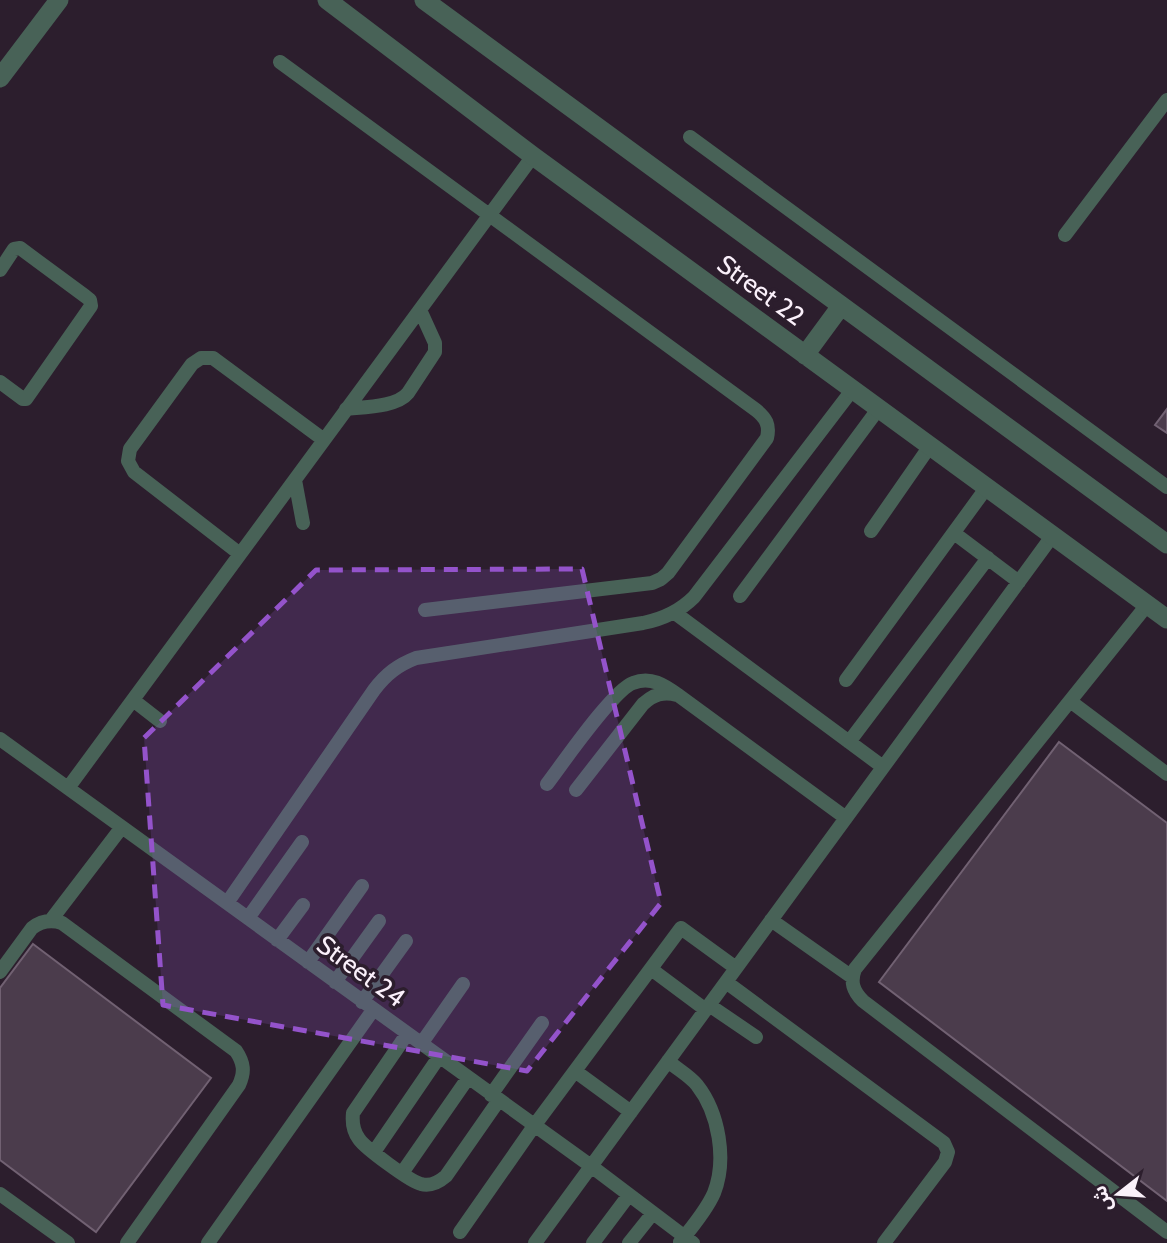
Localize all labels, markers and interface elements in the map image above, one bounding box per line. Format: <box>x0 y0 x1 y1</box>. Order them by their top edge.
street label: Street 22 <box>711 248 811 332</box>
street label: Street 24 <box>311 928 411 1014</box>
north arrow <box>1083 1159 1153 1229</box>
text: ش <box>1087 1183 1117 1215</box>

